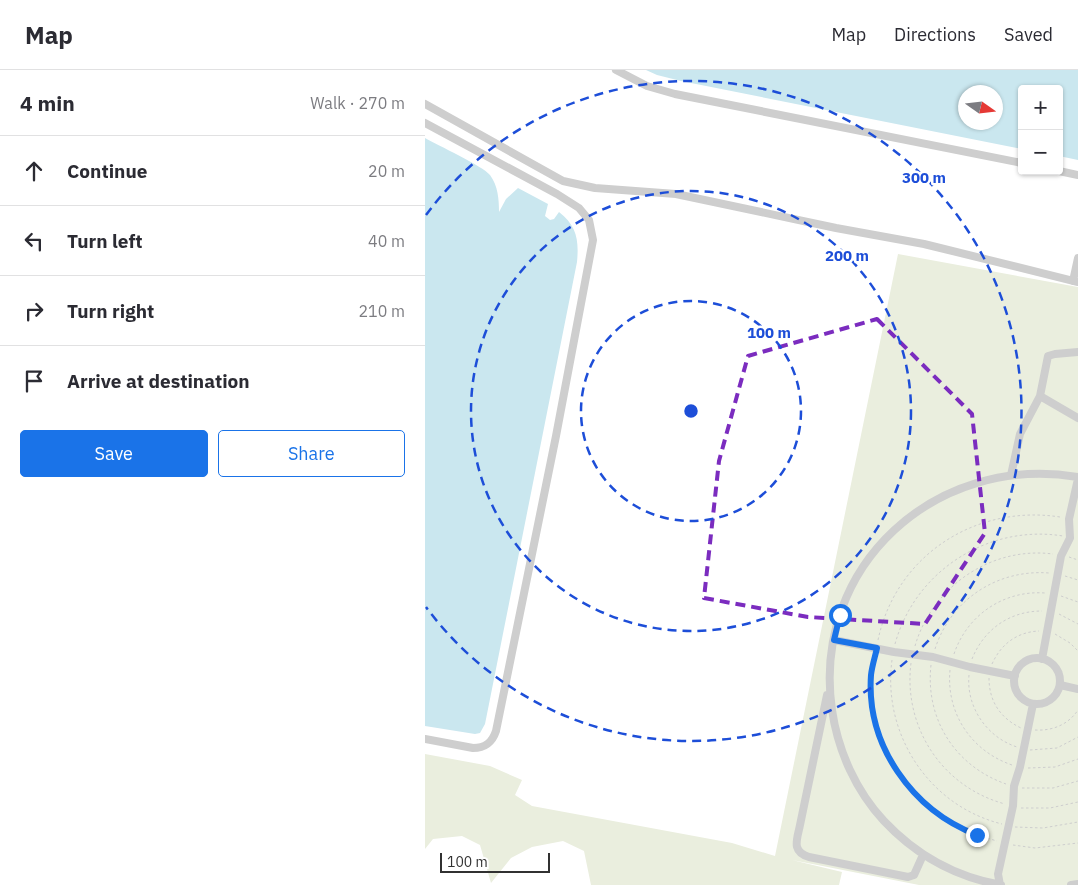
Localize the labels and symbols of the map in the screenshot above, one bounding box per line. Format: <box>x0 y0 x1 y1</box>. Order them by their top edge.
north arrow <box>958 85 1003 130</box>
text: 300 m <box>902 168 946 187</box>
text: 200 m <box>825 246 869 265</box>
text: 100 m <box>747 323 791 342</box>
centre of rings <box>682 402 700 420</box>
route start <box>829 604 852 627</box>
route end <box>966 824 989 847</box>
scale bar <box>440 850 550 873</box>

